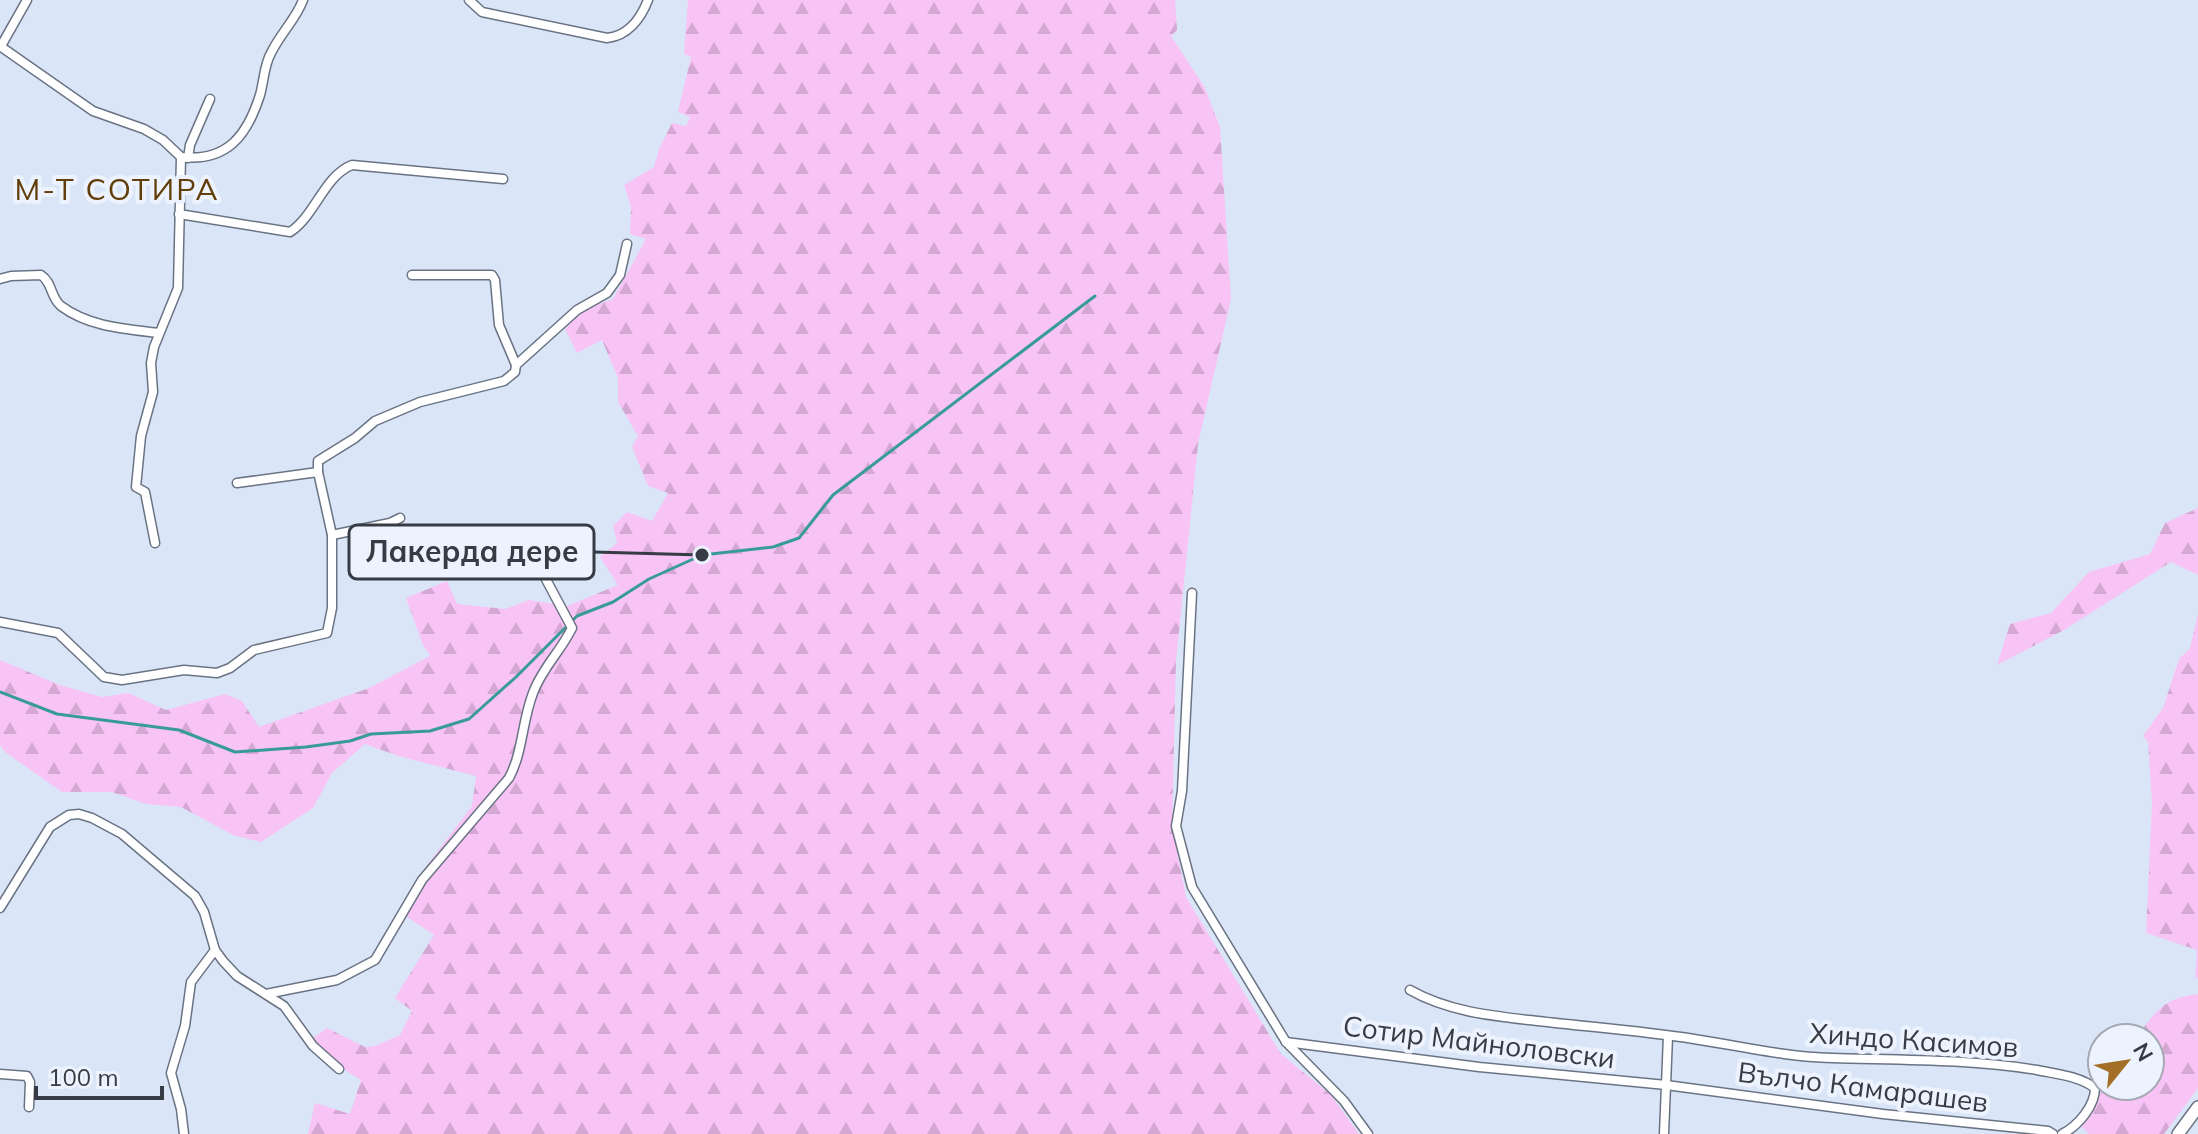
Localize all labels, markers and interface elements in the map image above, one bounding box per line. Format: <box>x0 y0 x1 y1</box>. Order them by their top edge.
district label: М-Т СОТИРА <box>14 170 220 208</box>
callout: Лакерда дере <box>349 525 594 579</box>
text: Лакерда дере <box>365 532 579 570</box>
street label: Сотир Майноловски <box>1341 1007 1617 1076</box>
street label: Хиндо Касимов <box>1808 1015 2020 1064</box>
north arrow <box>2086 1022 2166 1102</box>
text: N <box>2127 1038 2160 1066</box>
scale bar <box>36 1050 162 1100</box>
street label: Вълчо Камарашев <box>1736 1054 1990 1119</box>
text: 100 m <box>48 1062 119 1092</box>

